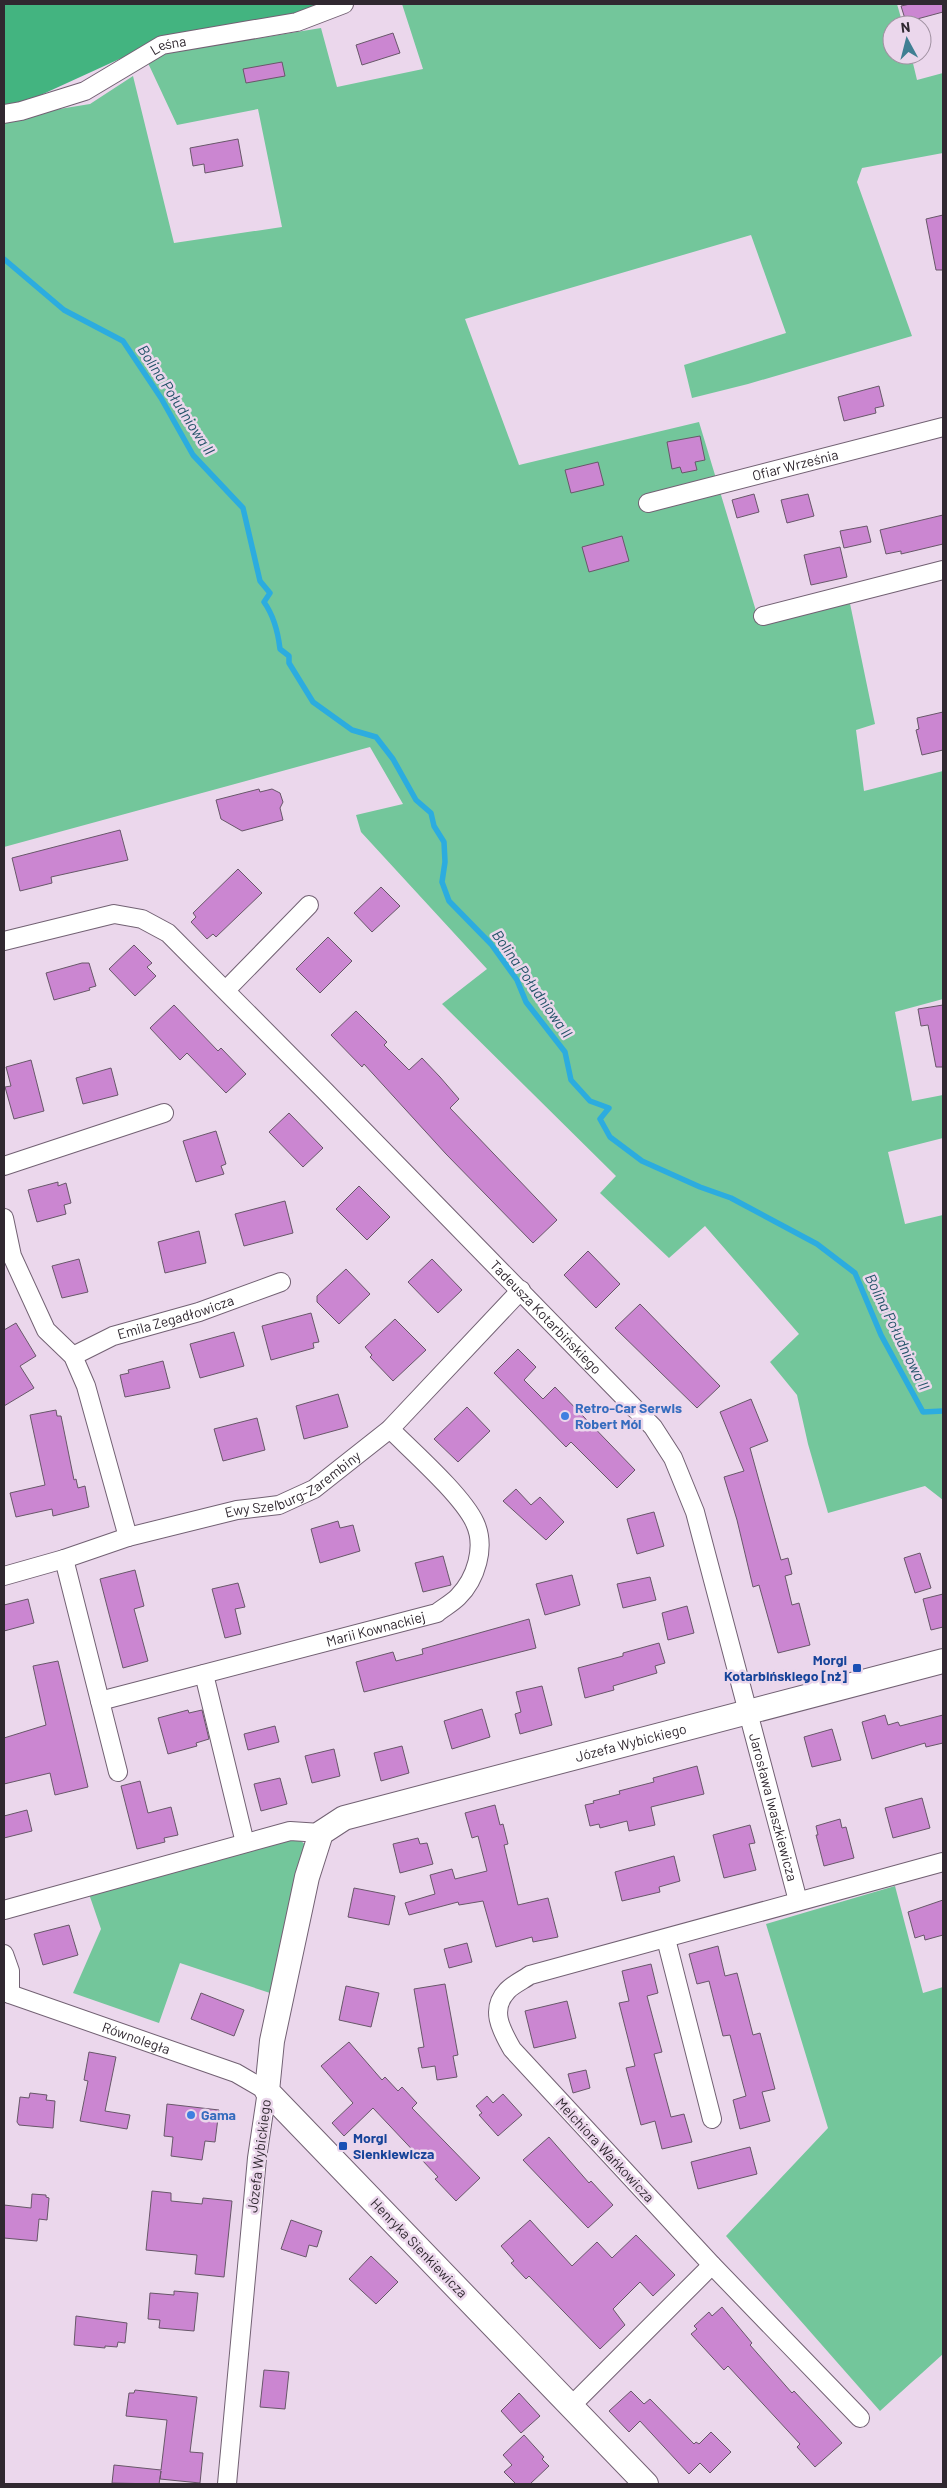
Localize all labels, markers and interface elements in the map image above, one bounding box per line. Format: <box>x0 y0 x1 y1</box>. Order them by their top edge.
north arrow <box>882 15 932 65</box>
text: N <box>900 18 911 36</box>
street label: Leśna <box>147 32 187 58</box>
water label: Bolina Południowa II <box>135 341 219 458</box>
street label: Ofiar Września <box>750 445 840 484</box>
water label: Bolina Południowa II <box>489 926 577 1041</box>
street label: Tadeusza Kotarbińskiego <box>487 1256 605 1377</box>
water label: Bolina Południowa II <box>862 1270 934 1393</box>
street label: Emila Zegadłowicza <box>115 1291 236 1342</box>
place label: Retro-Car Serwis Robert Mól <box>575 1399 682 1432</box>
marker: Retro-Car Serwis Robert Mól <box>559 1410 571 1422</box>
street label: Ewy Szelburg-Zarembiny <box>223 1446 364 1521</box>
street label: Marii Kownackiej <box>324 1607 427 1650</box>
place label: Morgi Kotarbińskiego [nż] <box>724 1651 847 1684</box>
marker: Morgi Kotarbińskiego [nż] <box>851 1662 863 1674</box>
street label: Józefa Wybickiego <box>573 1720 688 1765</box>
street label: Jarosława Iwaszkiewicza <box>746 1731 801 1883</box>
street label: Równoległa <box>100 2018 173 2057</box>
street label: Melchiora Wańkowicza <box>553 2094 658 2205</box>
street label: Józefa Wybickiego <box>243 2098 274 2214</box>
place label: Gama <box>201 2106 236 2123</box>
marker: Gama <box>185 2109 197 2121</box>
place label: Morgi Sienkiewicza <box>353 2129 434 2162</box>
marker: Morgi Sienkiewicza <box>337 2140 349 2152</box>
street label: Henryka Sienkiewicza <box>367 2194 471 2301</box>

